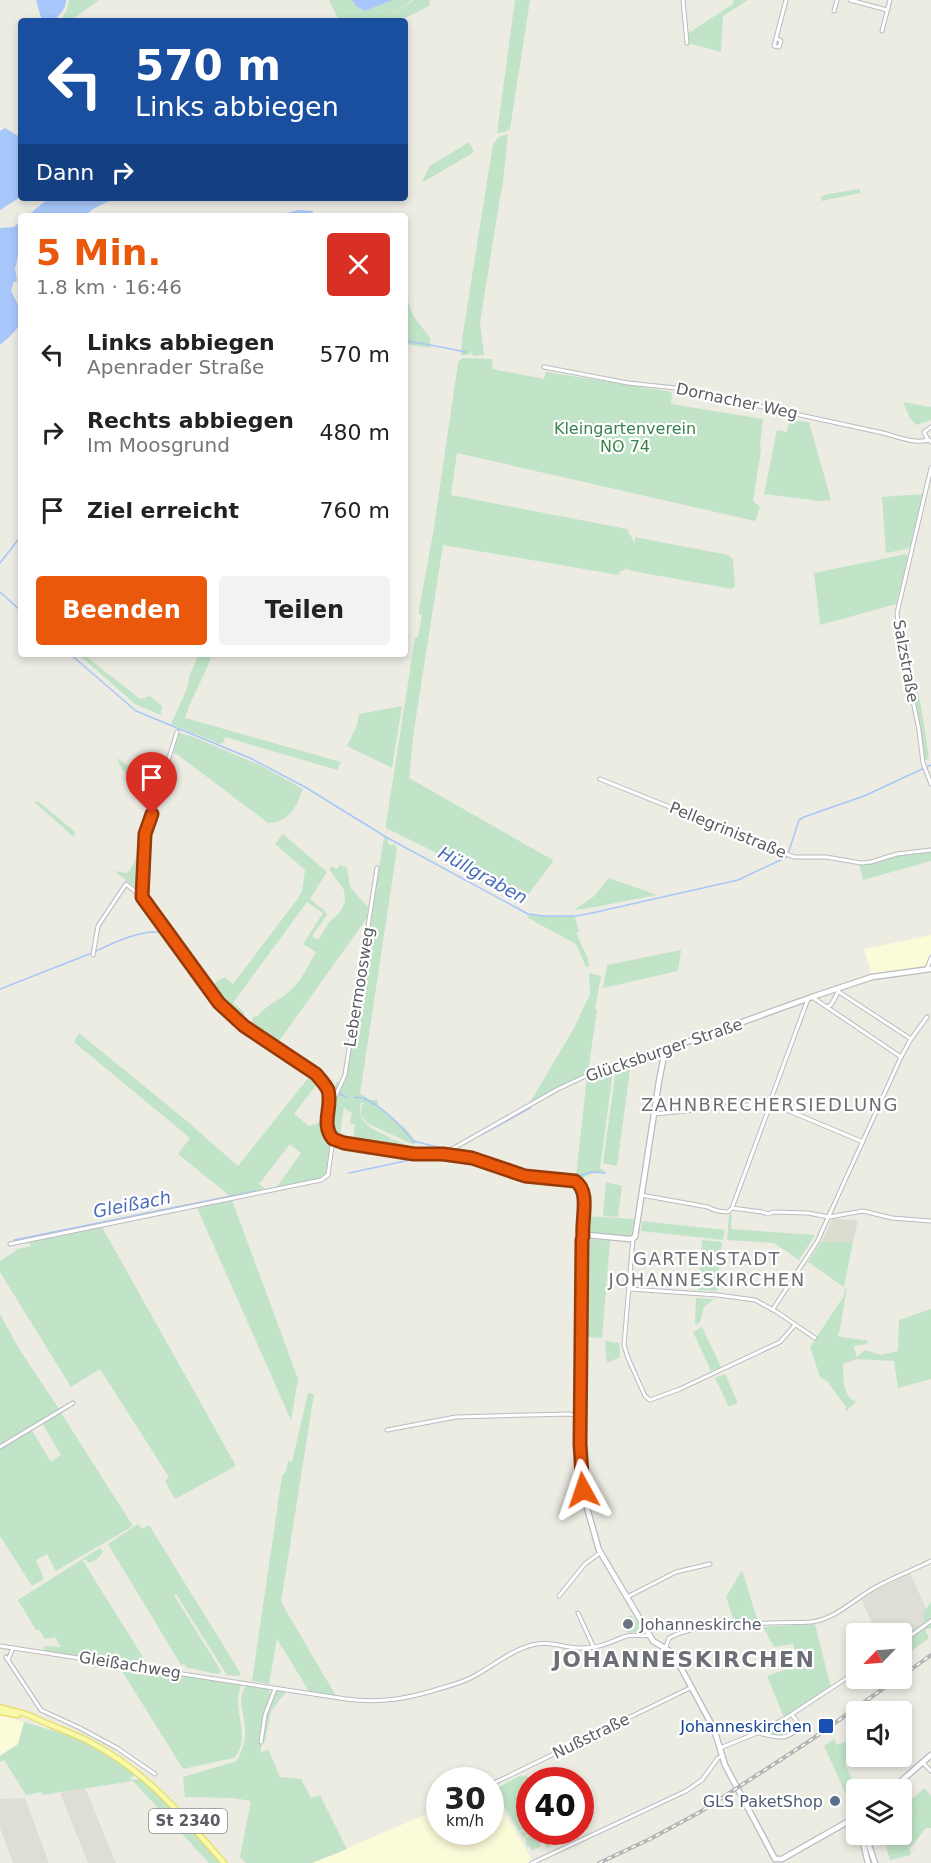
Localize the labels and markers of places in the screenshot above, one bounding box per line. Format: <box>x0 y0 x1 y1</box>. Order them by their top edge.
pin <box>126 752 177 814</box>
place label: Johanneskirche <box>639 1615 762 1634</box>
marker: Johanneskirche <box>621 1617 635 1631</box>
place label: Johanneskirchen <box>679 1717 812 1736</box>
marker: Johanneskirchen <box>817 1717 835 1735</box>
place label: GLS PaketShop <box>703 1792 823 1811</box>
marker: GLS PaketShop <box>828 1794 842 1808</box>

